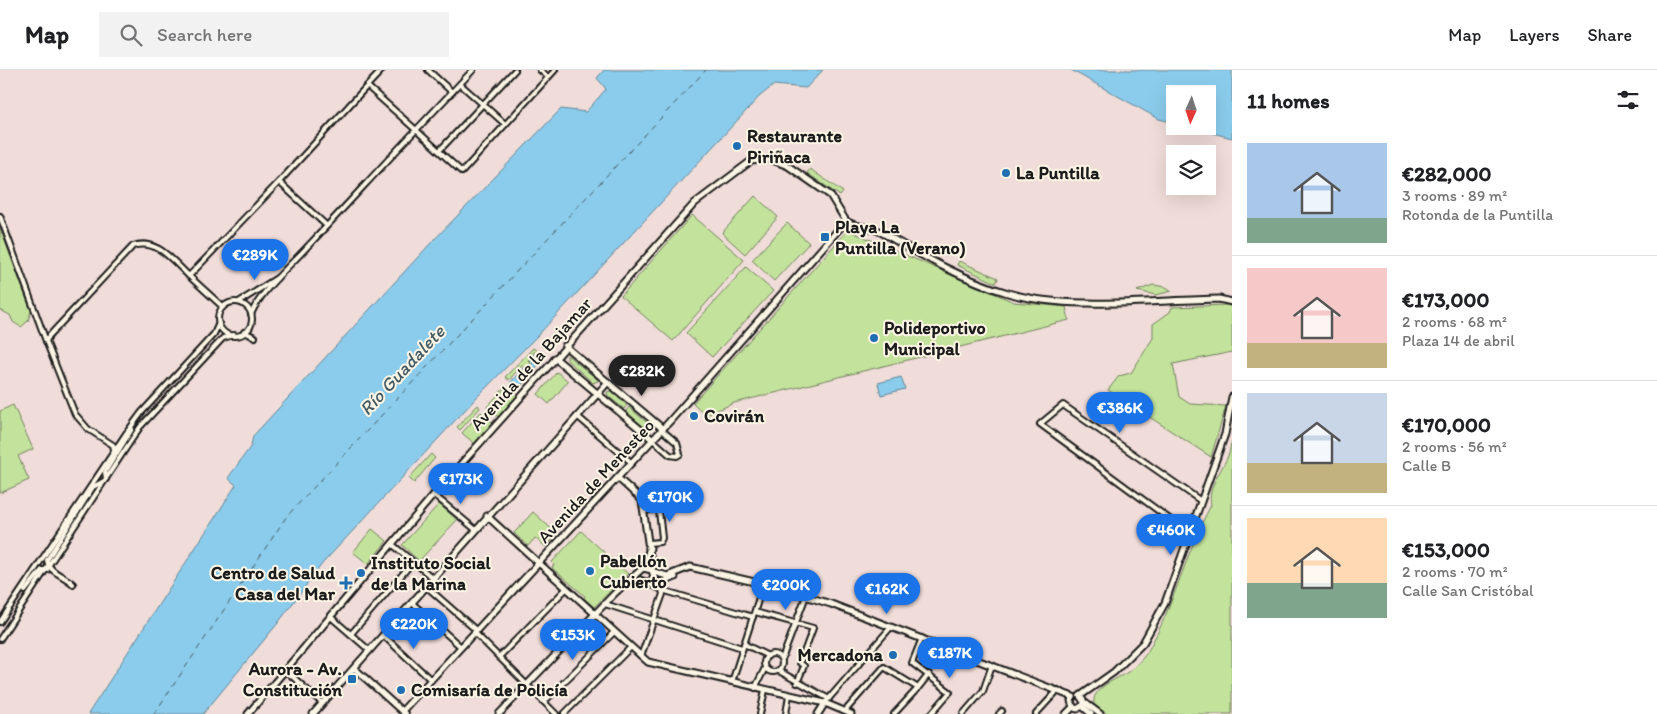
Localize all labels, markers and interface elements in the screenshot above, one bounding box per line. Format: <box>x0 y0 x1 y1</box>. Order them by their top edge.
search box <box>99 12 449 57</box>
text: Map <box>25 20 69 49</box>
icon: search <box>117 21 145 49</box>
text: Search here <box>157 23 252 46</box>
text: Map <box>1448 24 1481 46</box>
text: Layers <box>1509 24 1559 46</box>
text: Share <box>1587 24 1632 46</box>
north arrow <box>1166 85 1216 135</box>
map controls <box>1166 85 1216 195</box>
icon: filters <box>1614 86 1642 114</box>
text: 11 homes <box>1247 88 1330 113</box>
place label: Restaurante Piriñaca <box>747 125 842 168</box>
marker: Restaurante Piriñaca <box>731 140 743 152</box>
button: layers <box>1166 145 1216 195</box>
text: €282,000 <box>1402 161 1491 186</box>
place label: La Puntilla <box>1016 162 1100 184</box>
icon: home <box>1287 163 1347 223</box>
marker: La Puntilla <box>1000 167 1012 179</box>
text: 3 rooms · 89 m² <box>1402 186 1507 205</box>
text: Rotonda de la Puntilla <box>1402 205 1553 224</box>
place label: Playa La Puntilla (Verano) <box>835 216 966 259</box>
marker: Playa La Puntilla (Verano) <box>819 231 831 243</box>
pin: €289K <box>220 238 290 281</box>
text: €289K <box>233 245 277 264</box>
text: €173,000 <box>1402 287 1489 312</box>
icon: home <box>1287 288 1347 348</box>
street label: Avenida de la Bajamar <box>465 293 597 435</box>
text: 2 rooms · 68 m² <box>1402 312 1507 331</box>
place label: Polideportivo Municipal <box>884 317 986 360</box>
water label: Río Guadalete <box>354 320 450 420</box>
text: Plaza 14 de abril <box>1402 331 1515 350</box>
marker: Polideportivo Municipal <box>868 332 880 344</box>
pin: €282K <box>607 354 677 397</box>
text: €282K <box>620 361 664 380</box>
pin: €386K <box>1085 392 1155 434</box>
text: €386K <box>1097 398 1143 417</box>
place label: Covirán <box>704 405 765 427</box>
marker: Covirán <box>688 410 700 422</box>
text: €170,000 <box>1402 412 1491 437</box>
icon: home <box>1287 413 1347 473</box>
street label: Avenida de Menesteo <box>533 414 659 548</box>
text: 2 rooms · 56 m² <box>1402 437 1507 456</box>
text: Calle B <box>1402 456 1451 475</box>
pin: €173K <box>426 462 496 505</box>
text: €173K <box>439 469 483 488</box>
pin: €170K <box>635 480 705 523</box>
text: €170K <box>648 487 692 506</box>
pin: €460K <box>1136 514 1206 556</box>
text: €460K <box>1147 520 1195 539</box>
text: €153,000 <box>1402 537 1490 562</box>
icon: home <box>1287 538 1347 598</box>
place label: Pabellón Cubierto <box>600 550 667 593</box>
place label: Instituto Social de la Marina <box>371 552 492 595</box>
place label: Centro de Salud Casa del Mar <box>211 562 336 605</box>
text: 2 rooms · 70 m² <box>1402 562 1508 581</box>
marker: Pabellón Cubierto <box>584 565 596 577</box>
marker: Instituto Social de la Marina <box>355 567 367 579</box>
pin: €200K <box>751 568 821 611</box>
pin: €162K <box>852 572 922 615</box>
text: €200K <box>762 575 810 594</box>
marker: Centro de Salud Casa del Mar <box>339 576 353 590</box>
text: €162K <box>865 579 909 598</box>
text: Calle San Cristóbal <box>1402 581 1534 600</box>
pin: €220K <box>379 608 449 650</box>
text: €220K <box>391 614 437 633</box>
pin: €153K <box>538 618 608 661</box>
text: €153K <box>551 625 595 644</box>
pin: €187K <box>915 636 985 679</box>
text: €187K <box>928 643 972 662</box>
place label: Mercadona <box>798 644 884 666</box>
marker: Mercadona <box>887 649 899 661</box>
place label: Aurora - Av. Constitución <box>243 658 343 701</box>
marker: Aurora - Av. Constitución <box>346 673 358 685</box>
place label: Comisaría de Policía <box>411 679 568 701</box>
marker: Comisaría de Policía <box>395 684 407 696</box>

